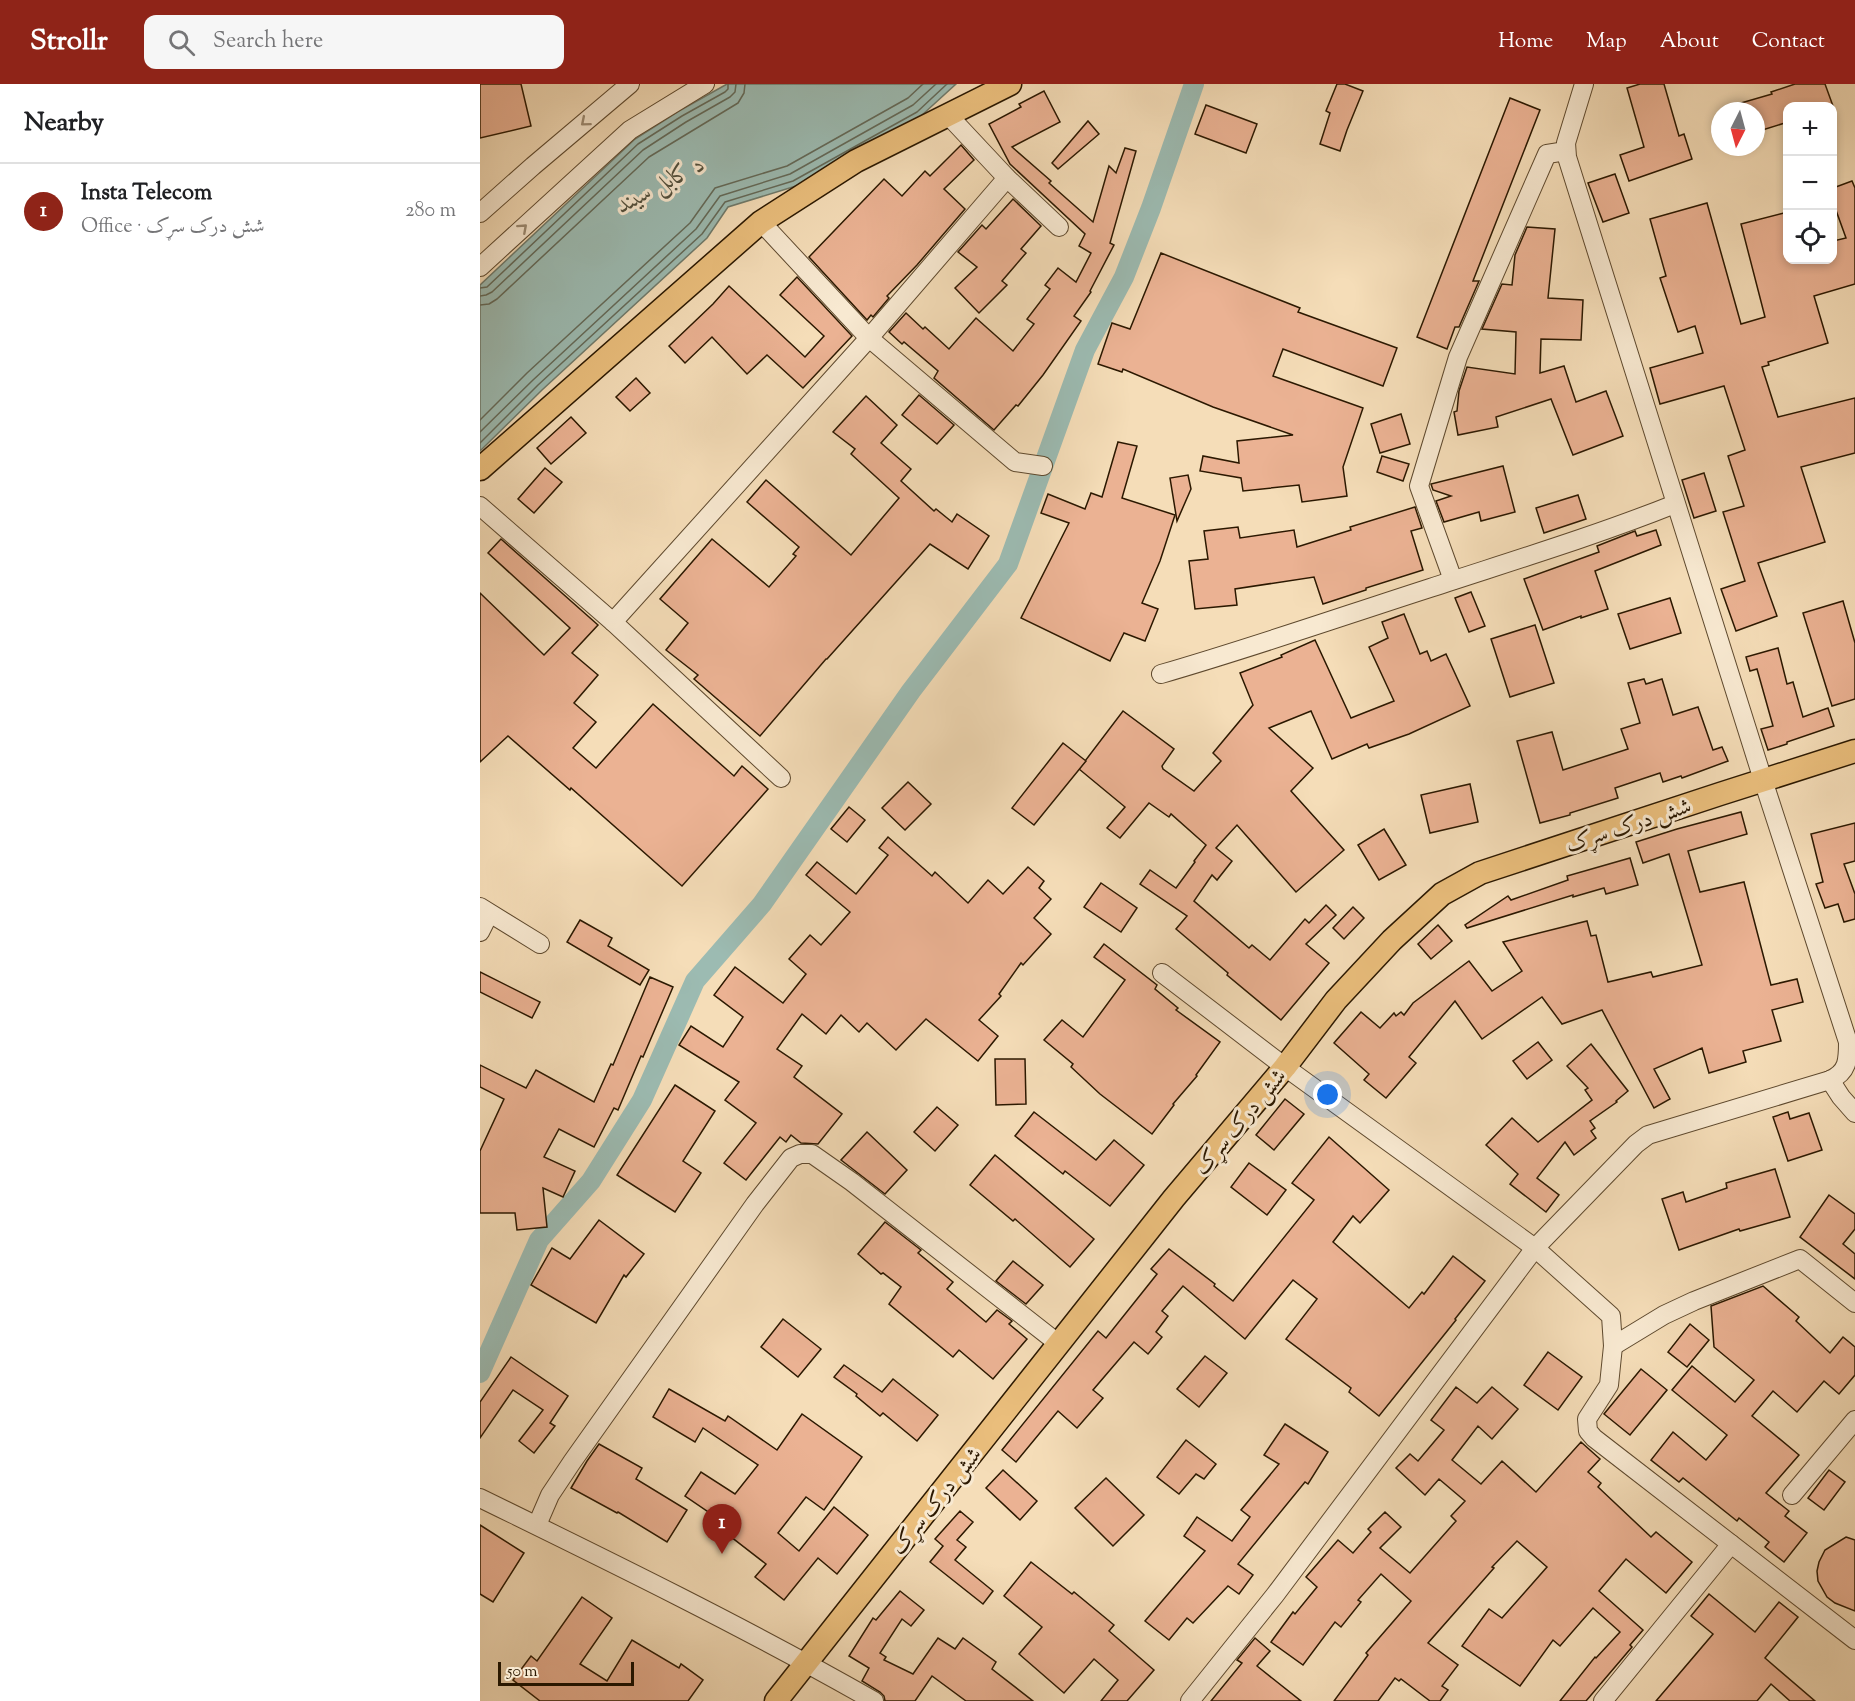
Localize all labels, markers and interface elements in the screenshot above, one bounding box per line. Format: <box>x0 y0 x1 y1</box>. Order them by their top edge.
search box <box>144 15 564 69</box>
text: Strollr <box>30 22 108 62</box>
icon: search <box>165 26 198 59</box>
text: Search here <box>213 26 323 58</box>
text: Home <box>1498 27 1553 57</box>
text: Map <box>1586 27 1627 57</box>
text: About <box>1660 27 1719 57</box>
text: Contact <box>1752 27 1825 57</box>
north arrow <box>1711 102 1765 156</box>
map controls <box>1783 102 1837 264</box>
button: + <box>1783 102 1837 156</box>
text: Nearby <box>24 105 104 142</box>
one-way arrow <box>581 114 592 125</box>
water label: د کابل سيند <box>610 148 711 223</box>
button: − <box>1783 156 1837 210</box>
text: Insta Telecom <box>81 178 212 210</box>
text: 1 <box>40 197 47 226</box>
text: 280 m <box>405 197 456 226</box>
button: locate <box>1783 210 1837 264</box>
text: Office · شش درک سړک <box>81 213 265 242</box>
one-way arrow <box>517 224 527 235</box>
street label: شش درک سړک <box>1562 791 1696 862</box>
street label: شش درک سړک <box>1187 1063 1295 1183</box>
your location <box>1313 1080 1342 1109</box>
street label: شش درک سړک <box>884 1441 991 1563</box>
pin: 1 <box>702 1504 742 1554</box>
scale bar <box>498 1659 634 1686</box>
text: 50 m <box>507 1661 538 1684</box>

